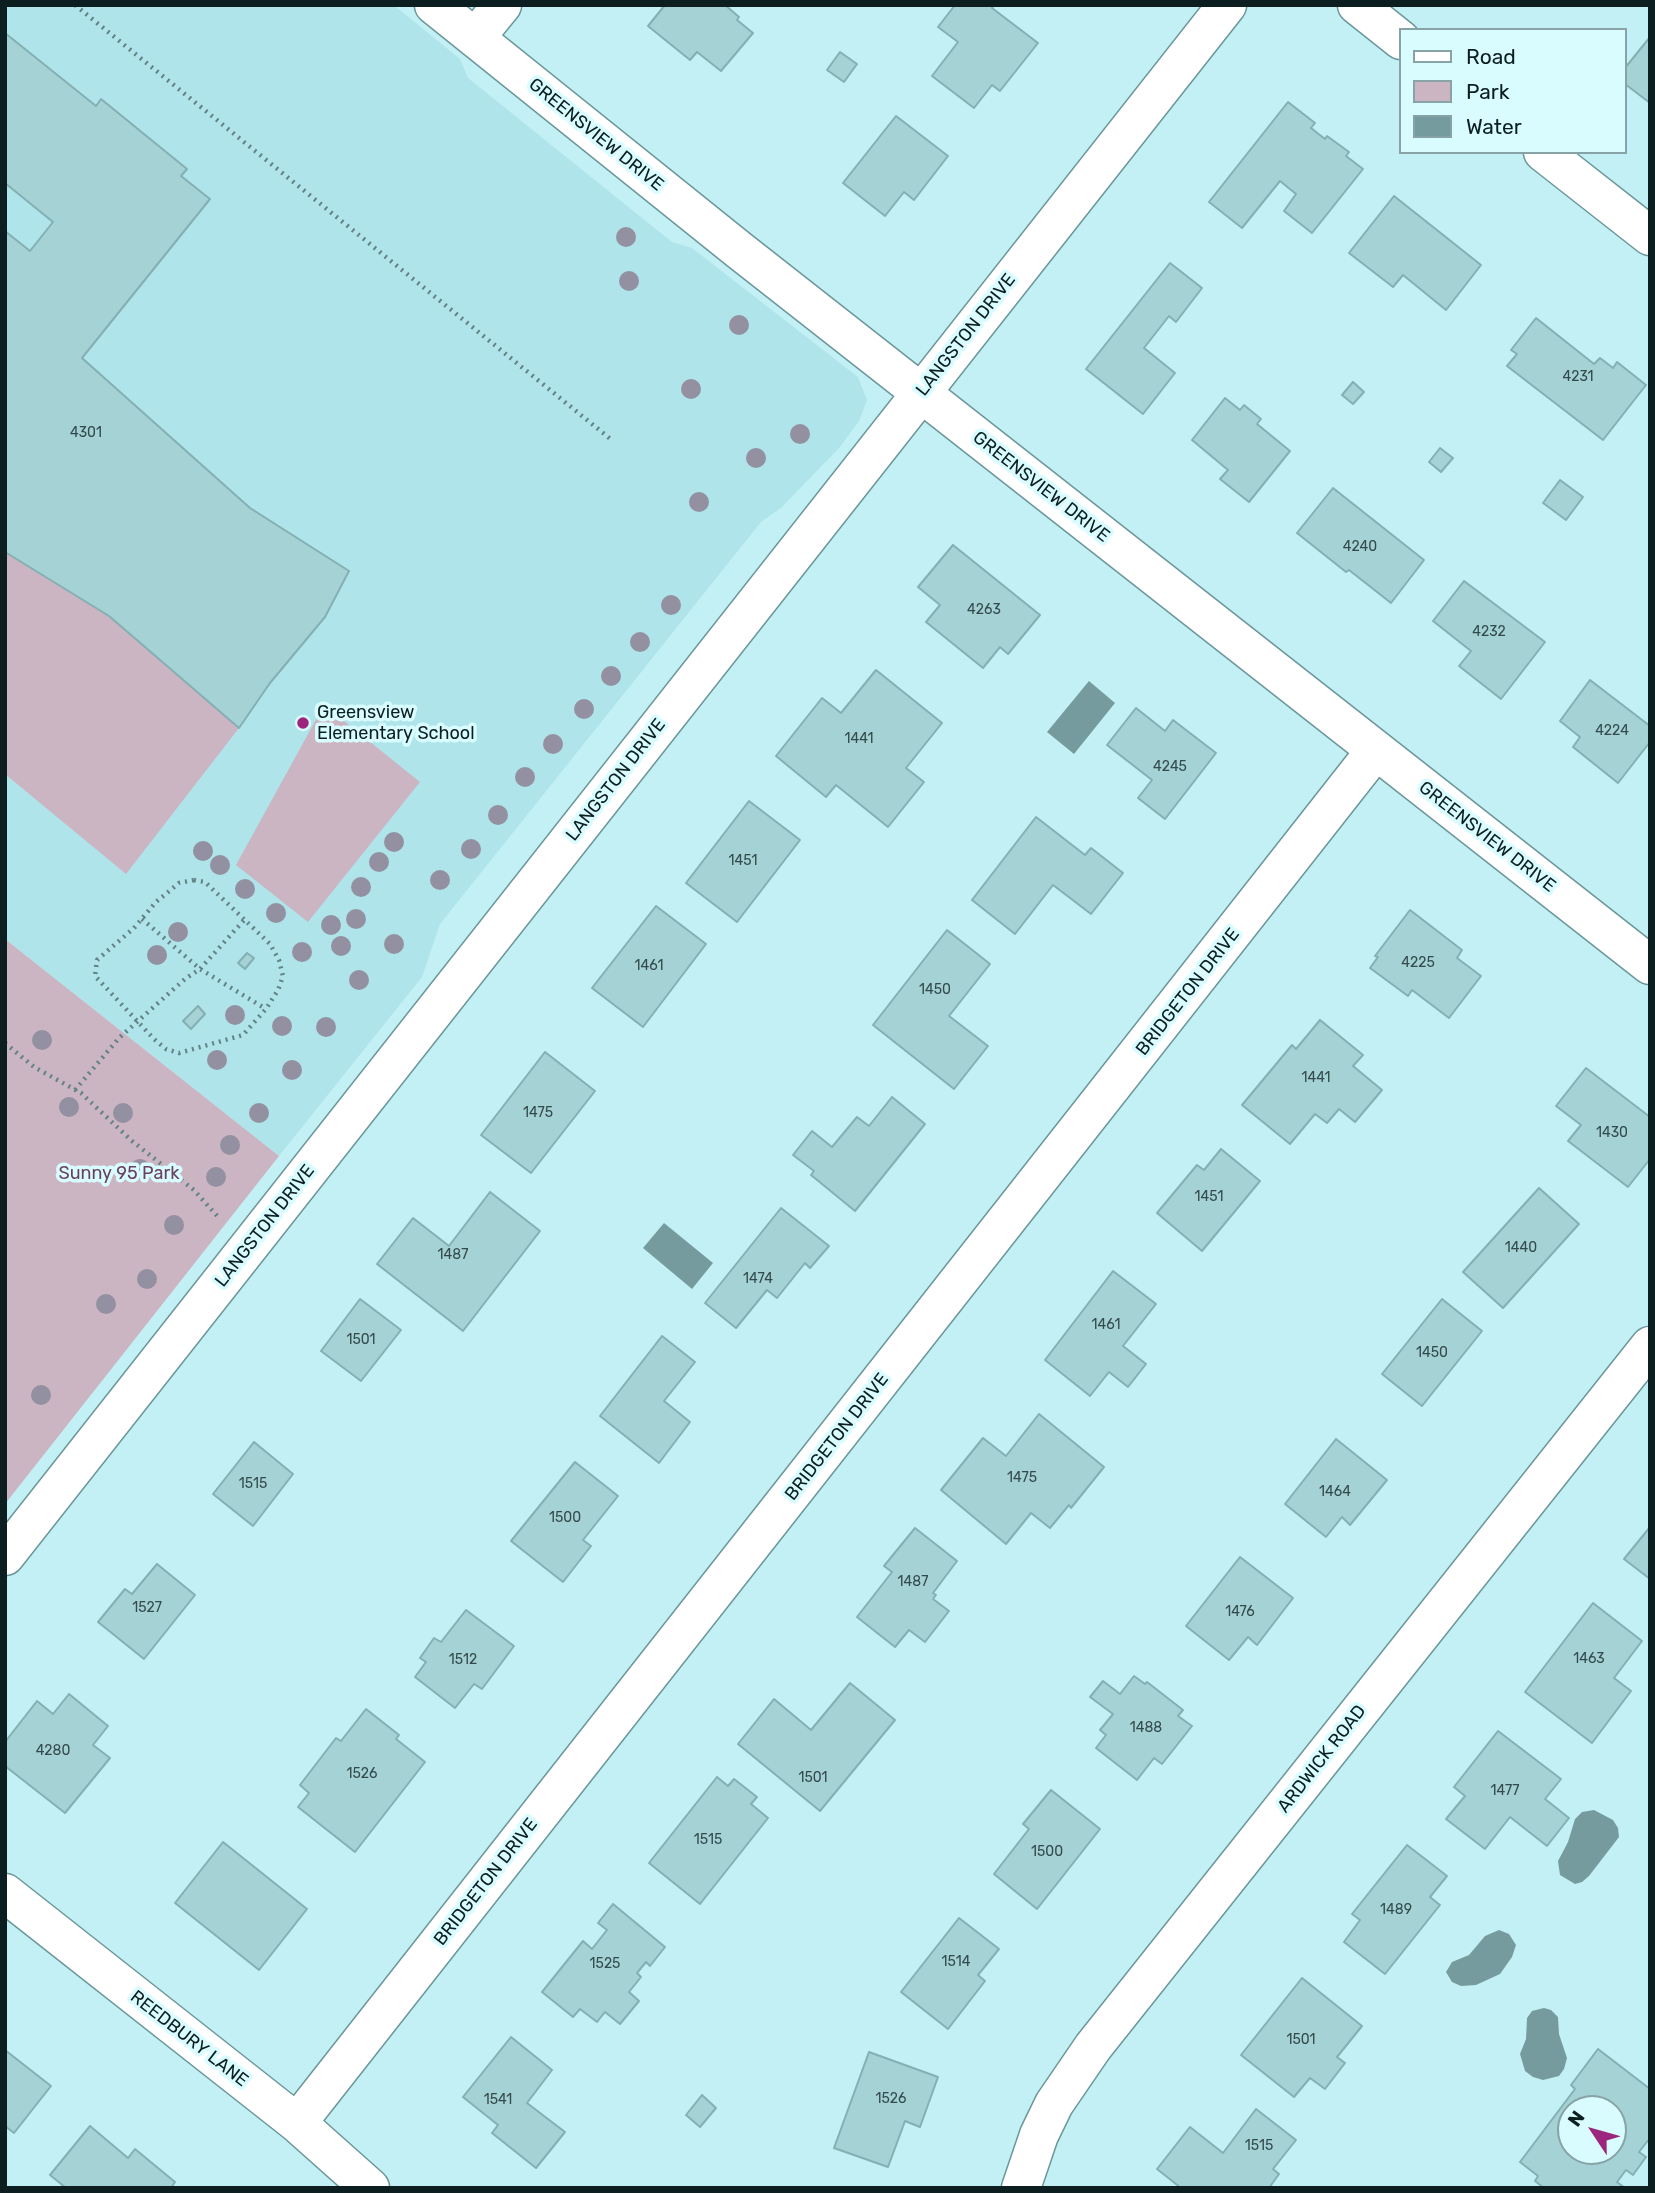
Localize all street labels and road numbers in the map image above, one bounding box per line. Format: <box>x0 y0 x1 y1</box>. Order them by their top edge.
street label: GREENSVIEW DRIVE <box>524 74 668 196</box>
street label: LANGSTON DRIVE <box>912 270 1020 400</box>
street label: GREENSVIEW DRIVE <box>968 427 1114 547</box>
street label: LANGSTON DRIVE <box>562 715 670 845</box>
street label: GREENSVIEW DRIVE <box>1414 777 1560 897</box>
street label: BRIDGETON DRIVE <box>1132 924 1244 1060</box>
street label: LANGSTON DRIVE <box>211 1161 319 1291</box>
street label: BRIDGETON DRIVE <box>781 1369 893 1505</box>
street label: ARDWICK ROAD <box>1273 1701 1371 1817</box>
street label: BRIDGETON DRIVE <box>430 1814 542 1950</box>
street label: REEDBURY LANE <box>126 1986 252 2092</box>

